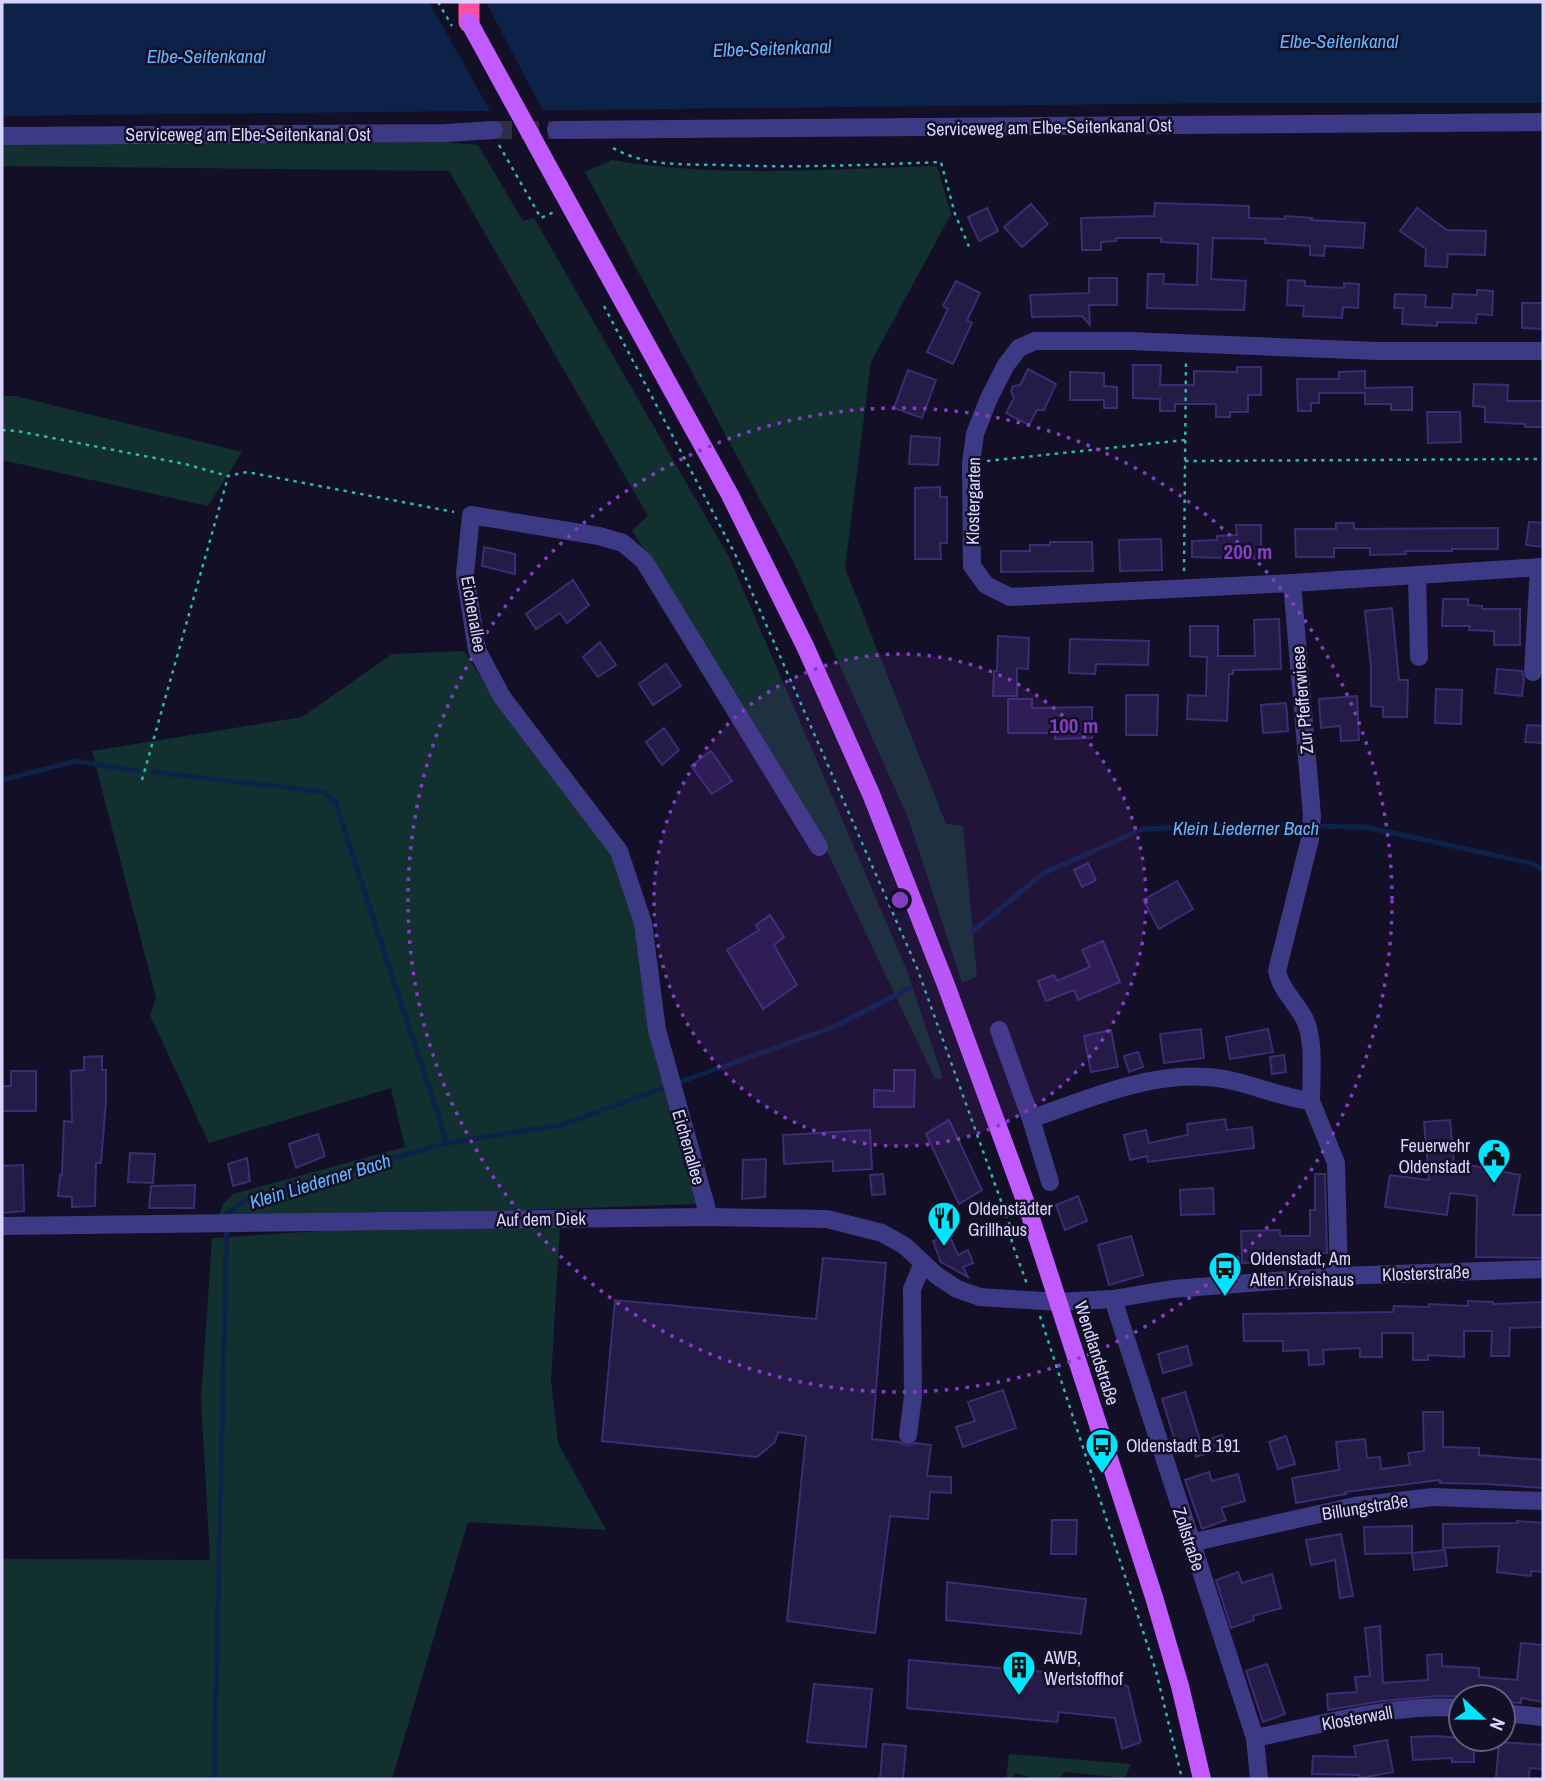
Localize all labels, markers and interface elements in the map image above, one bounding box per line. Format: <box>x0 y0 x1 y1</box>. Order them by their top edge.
water label: Elbe-Seitenkanal <box>1280 28 1399 54</box>
water label: Elbe-Seitenkanal <box>712 33 832 63</box>
water label: Elbe-Seitenkanal <box>147 43 266 69</box>
street label: Serviceweg am Elbe-Seitenkanal Ost <box>926 112 1172 142</box>
street label: Serviceweg am Elbe-Seitenkanal Ost <box>125 122 371 147</box>
street label: Klostergarten <box>960 457 986 545</box>
text: 200 m <box>1224 537 1272 566</box>
street label: Eichenallee <box>455 574 493 654</box>
street label: Zur Pfefferwiese <box>1285 645 1319 755</box>
text: 100 m <box>1050 711 1098 740</box>
water label: Klein Liederner Bach <box>1173 815 1319 841</box>
centre of rings <box>888 888 912 912</box>
street label: Eichenallee <box>666 1106 712 1188</box>
place label: Feuerwehr Oldenstadt <box>1399 1133 1470 1179</box>
public building icon: Feuerwehr Oldenstadt <box>1475 1136 1513 1185</box>
water label: Klein Liederner Bach <box>246 1147 394 1215</box>
place label: Oldenstädter Grillhaus <box>968 1196 1053 1242</box>
restaurant icon: Oldenstädter Grillhaus <box>925 1199 963 1248</box>
street label: Auf dem Diek <box>495 1206 587 1232</box>
place label: Oldenstadt, Am Alten Kreishaus <box>1249 1246 1354 1292</box>
bus stop icon: Oldenstadt, Am Alten Kreishaus <box>1206 1249 1244 1298</box>
street label: Klosterstraße <box>1382 1259 1470 1287</box>
street label: Wendlandstraße <box>1068 1298 1126 1408</box>
bus stop icon: Oldenstadt B 191 <box>1083 1426 1121 1475</box>
place label: Oldenstadt B 191 <box>1126 1433 1241 1458</box>
street label: Billungstraße <box>1320 1488 1410 1526</box>
street label: Zollstraße <box>1167 1504 1211 1574</box>
place label: AWB, Wertstoffhof <box>1043 1645 1124 1691</box>
building icon: AWB, Wertstoffhof <box>1000 1648 1038 1697</box>
north arrow <box>1447 1683 1517 1753</box>
street label: Klosterwall <box>1320 1699 1394 1737</box>
text: N <box>1484 1714 1512 1734</box>

